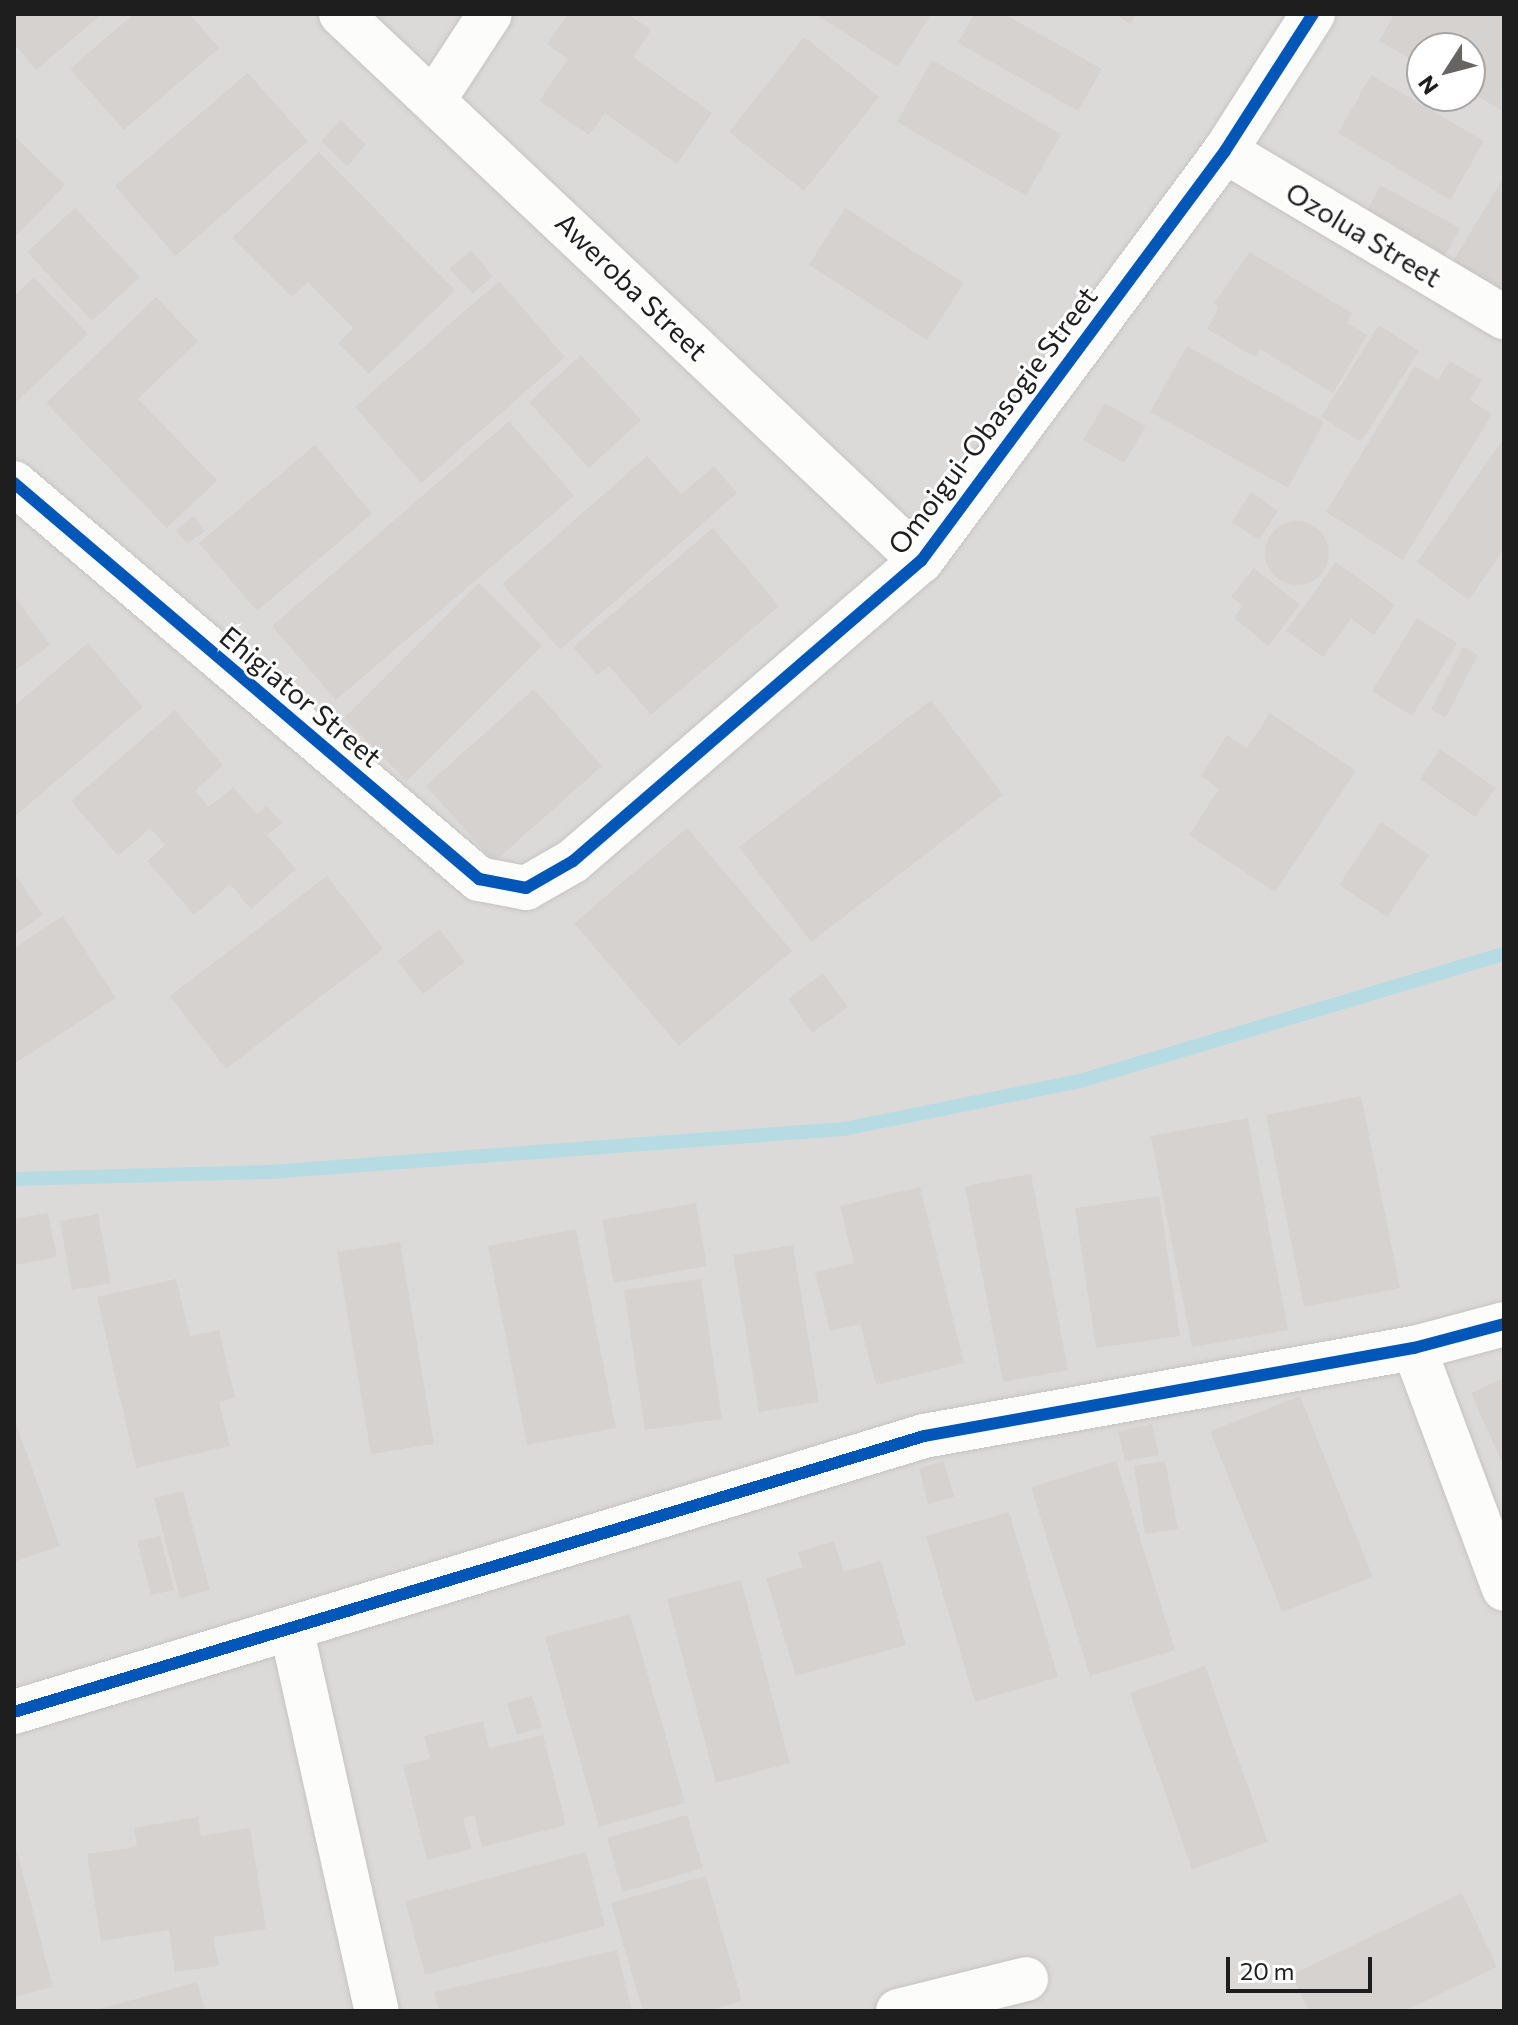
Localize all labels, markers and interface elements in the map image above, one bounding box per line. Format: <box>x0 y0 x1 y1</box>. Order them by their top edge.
north arrow <box>1406 32 1486 112</box>
text: N <box>1412 71 1444 100</box>
street label: Ozolua Street <box>1280 174 1448 294</box>
street label: Aweroba Street <box>549 205 715 367</box>
street label: Omoigui-Obasogie Street <box>880 280 1104 560</box>
street label: Ehigiator Street <box>213 619 389 773</box>
scale bar <box>1230 1941 1376 1991</box>
text: 20 m <box>1240 1956 1294 1985</box>

